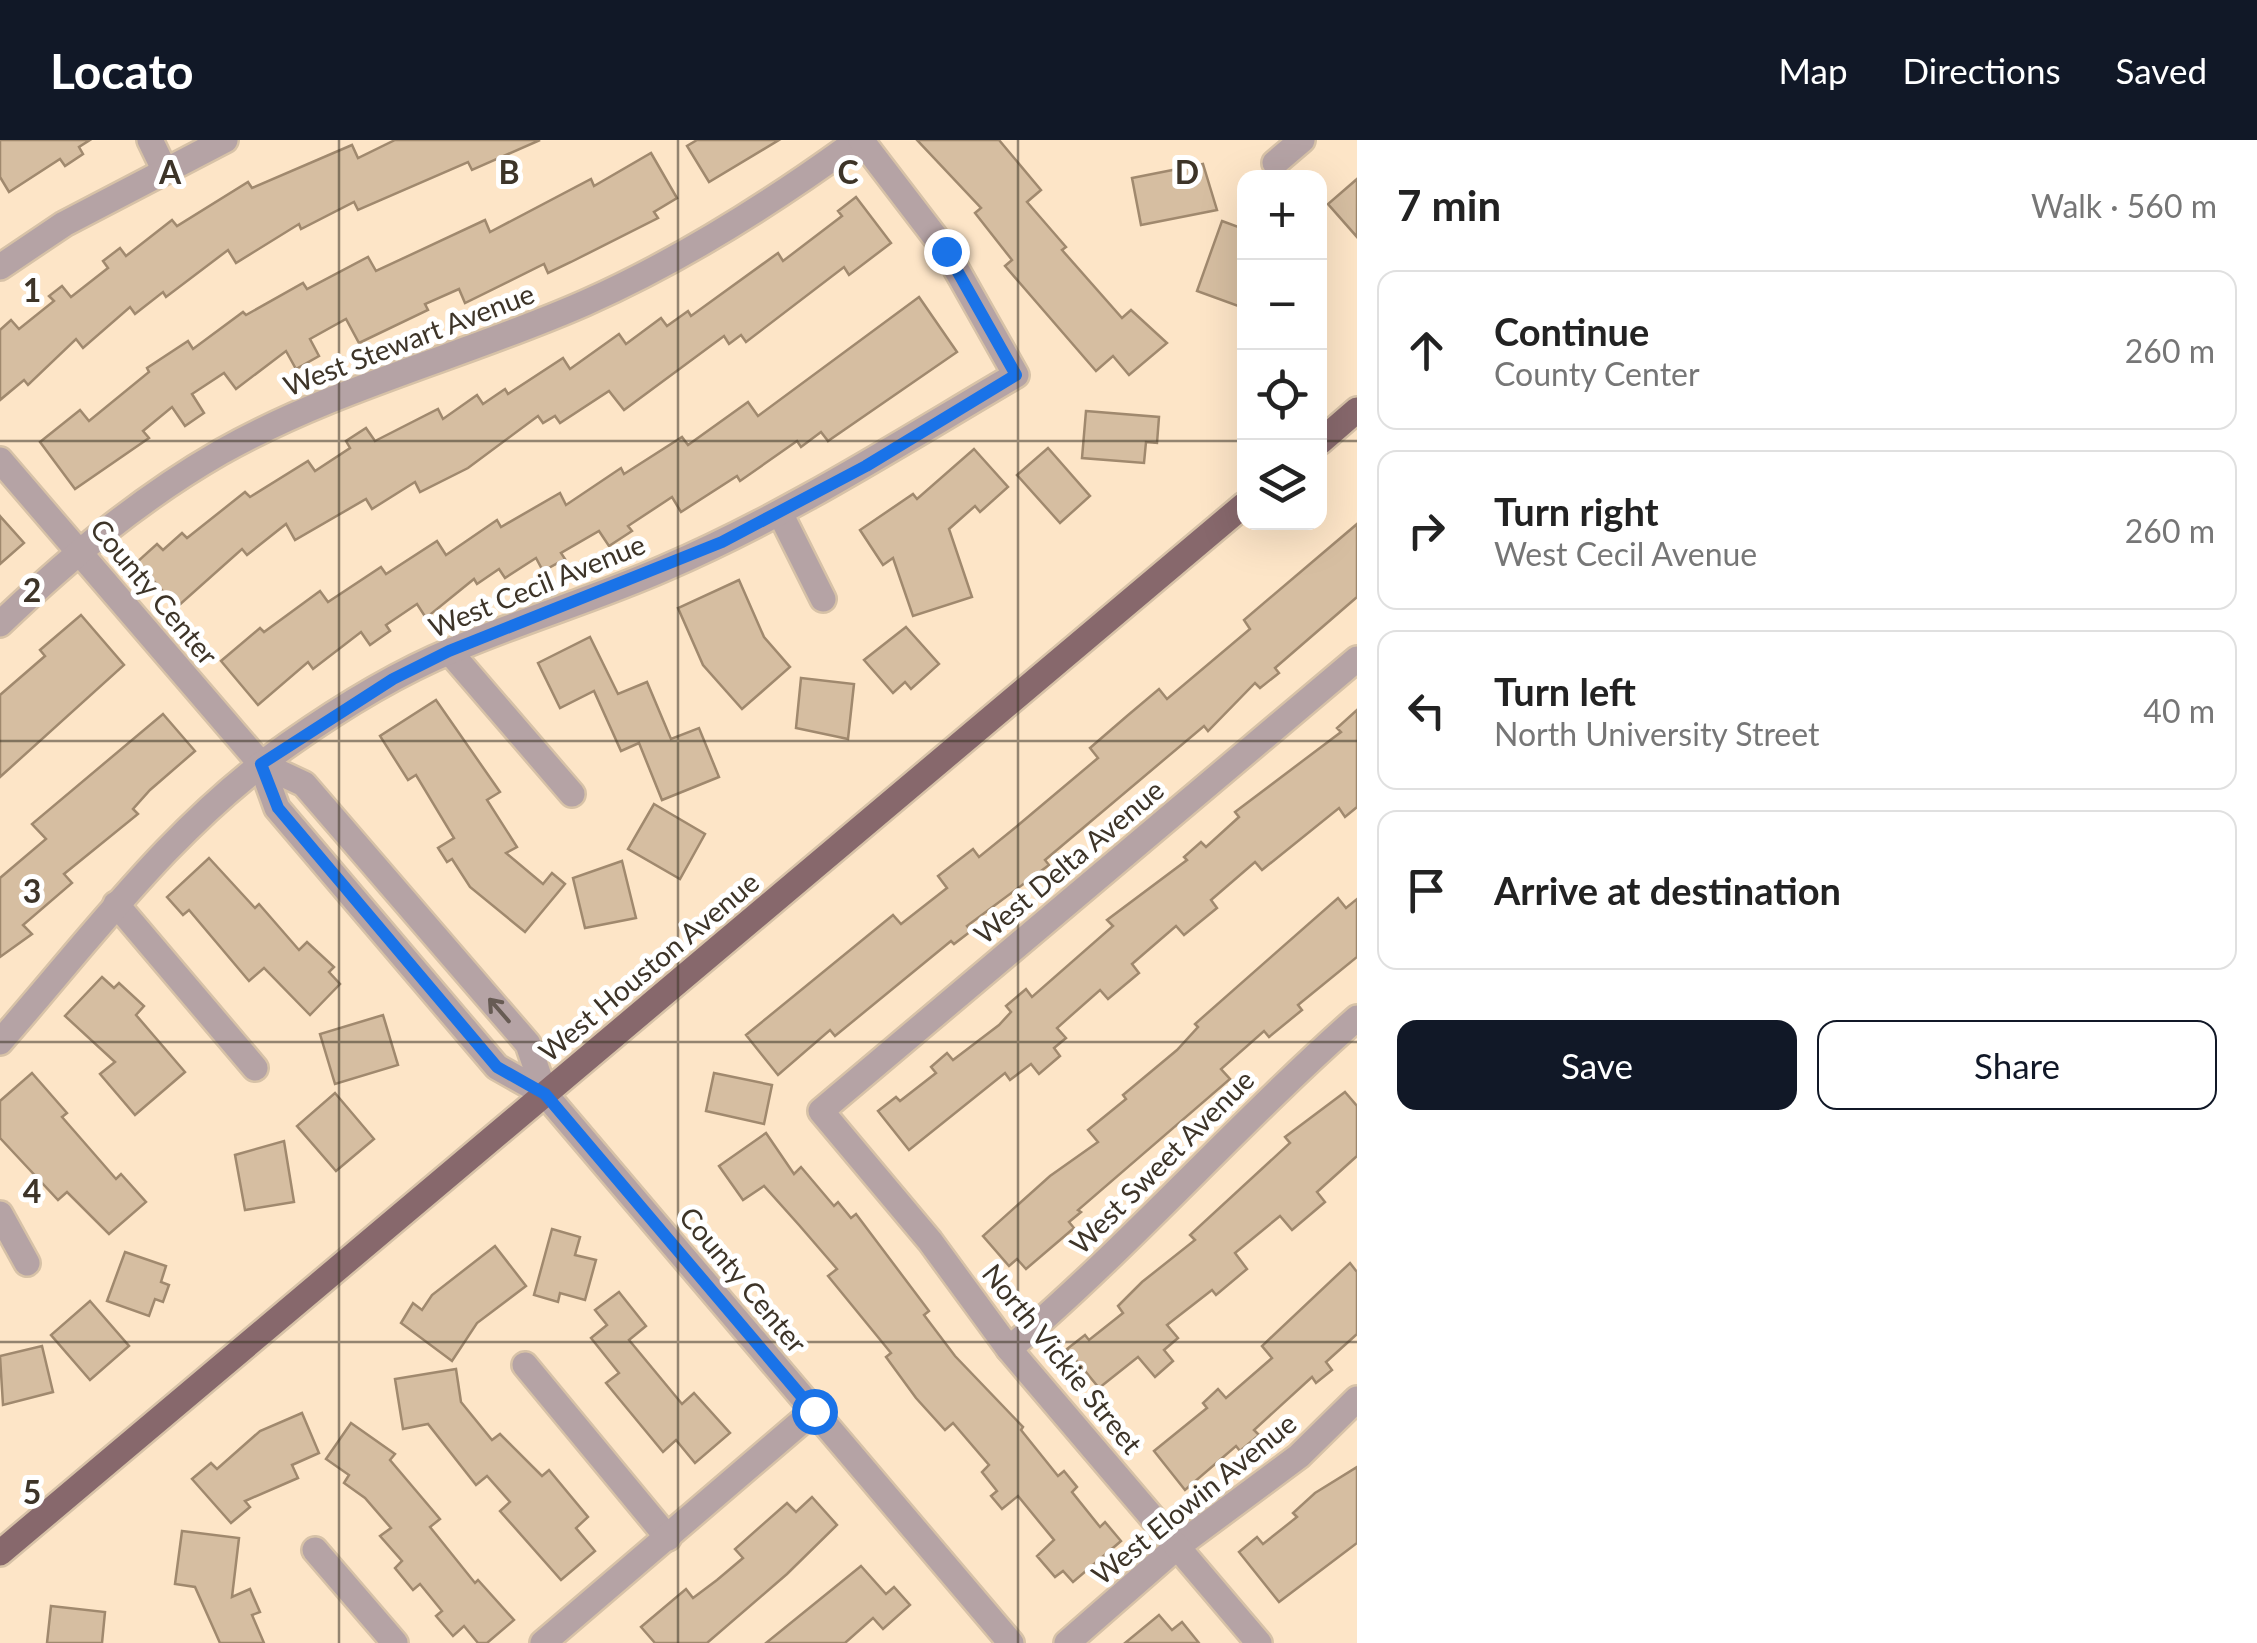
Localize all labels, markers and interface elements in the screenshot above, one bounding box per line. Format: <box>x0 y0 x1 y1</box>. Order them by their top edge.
text: Locato <box>50 42 194 99</box>
text: Map <box>1779 49 1848 91</box>
text: Directions <box>1903 49 2061 91</box>
text: Saved <box>2116 49 2207 91</box>
text: A <box>158 152 182 191</box>
text: B <box>498 152 520 191</box>
text: C <box>837 152 859 191</box>
text: D <box>1175 152 1199 191</box>
map controls <box>1237 170 1327 530</box>
button: + <box>1237 170 1327 260</box>
text: 7 min <box>1397 180 1501 230</box>
text: Walk · 560 m <box>2031 186 2217 225</box>
route end <box>924 229 970 275</box>
button: − <box>1237 260 1327 350</box>
text: 1 <box>23 270 41 309</box>
street label: West Stewart Avenue <box>279 276 539 403</box>
text: Continue <box>1494 308 1649 354</box>
icon: ahead <box>1399 323 1454 378</box>
text: 260 m <box>2125 331 2215 370</box>
button: locate <box>1237 350 1327 440</box>
text: County Center <box>1494 354 1700 393</box>
button: layers <box>1237 440 1327 530</box>
text: Turn right <box>1494 488 1659 534</box>
icon: right <box>1399 503 1454 558</box>
text: 260 m <box>2125 511 2215 550</box>
street label: County Center <box>84 512 226 671</box>
street label: West Cecil Avenue <box>423 526 650 644</box>
text: West Cecil Avenue <box>1494 534 1757 573</box>
text: 2 <box>23 570 41 609</box>
text: Turn left <box>1494 668 1636 714</box>
icon: left <box>1399 683 1454 738</box>
text: 40 m <box>2143 691 2215 730</box>
text: North University Street <box>1494 714 1820 753</box>
street label: West Delta Avenue <box>967 772 1170 950</box>
icon: arrive <box>1399 863 1454 918</box>
street label: West Houston Avenue <box>532 864 765 1068</box>
text: Arrive at destination <box>1494 867 1841 913</box>
text: 3 <box>23 871 41 910</box>
one-way arrow <box>487 998 510 1023</box>
button: Save <box>1397 1020 1797 1110</box>
button: Share <box>1817 1020 2217 1110</box>
street label: West Sweet Avenue <box>1062 1062 1260 1260</box>
text: 4 <box>23 1171 41 1210</box>
street label: County Center <box>673 1200 815 1359</box>
street label: North Vickie Street <box>976 1257 1150 1460</box>
route start <box>792 1389 838 1435</box>
street label: West Elowin Avenue <box>1084 1405 1302 1591</box>
text: 5 <box>23 1472 41 1511</box>

